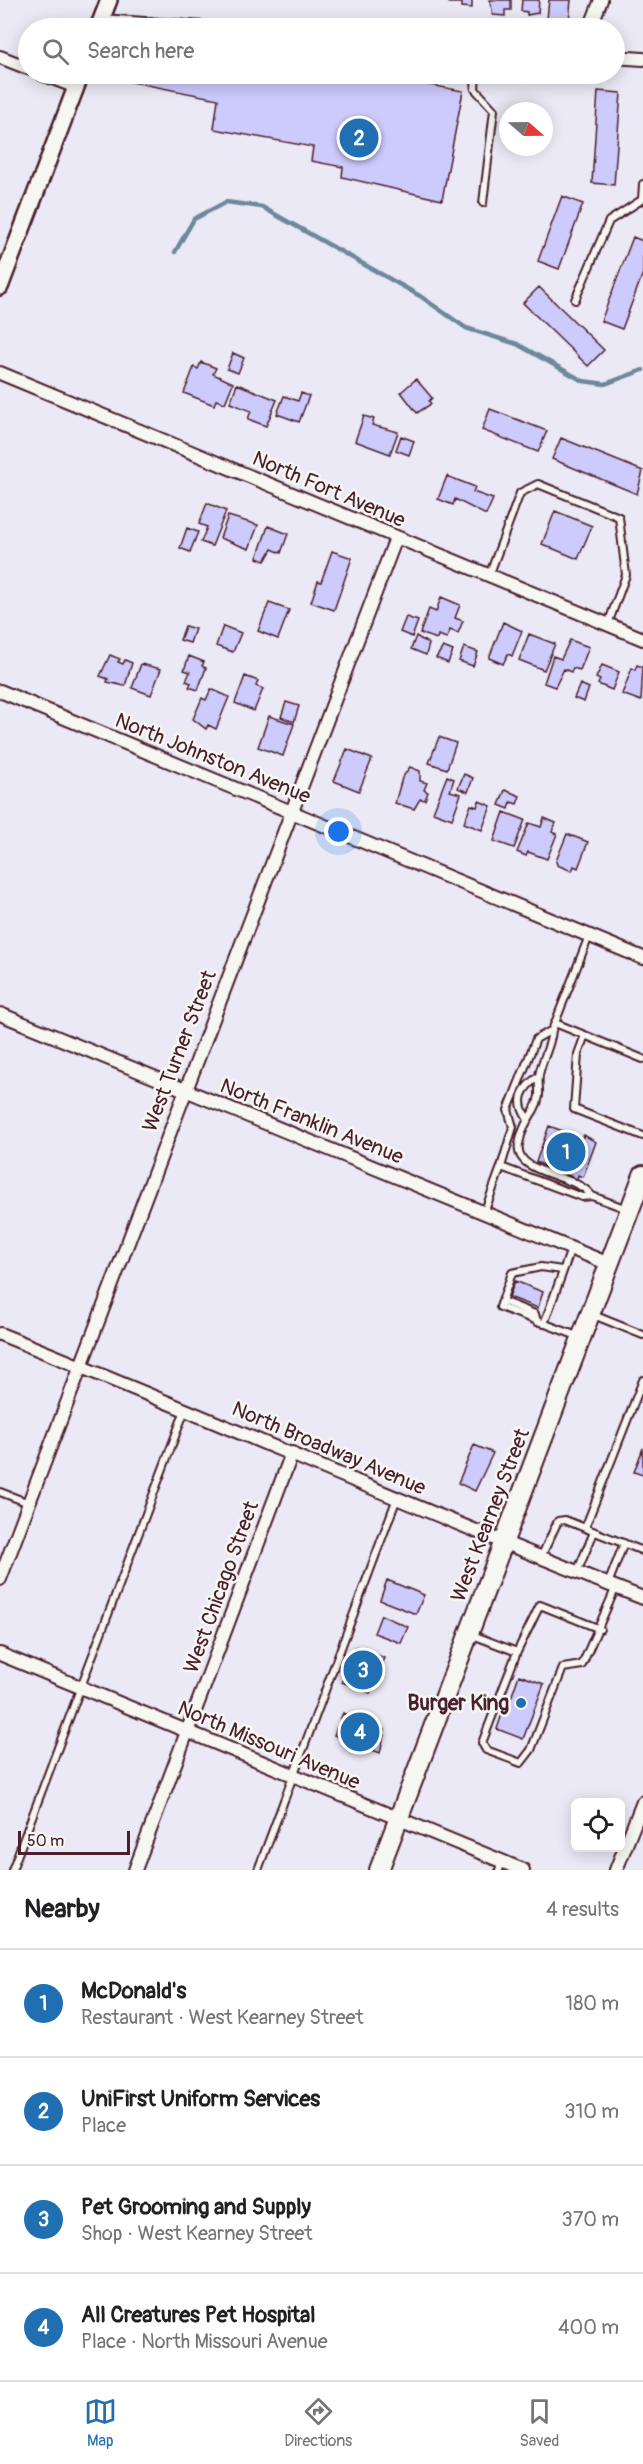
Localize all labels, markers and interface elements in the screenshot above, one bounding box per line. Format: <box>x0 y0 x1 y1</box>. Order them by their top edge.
search box <box>18 18 625 84</box>
icon: search <box>39 35 72 68</box>
text: Search here <box>87 37 194 65</box>
north arrow <box>499 102 553 156</box>
pin: 2 <box>340 116 378 160</box>
street label: North Fort Avenue <box>248 445 410 534</box>
street label: North Johnston Avenue <box>111 707 315 810</box>
your location <box>324 817 353 846</box>
street label: West Turner Street <box>136 966 223 1136</box>
street label: North Franklin Avenue <box>216 1072 408 1171</box>
pin: 1 <box>546 1130 586 1174</box>
street label: North Broadway Avenue <box>228 1395 430 1502</box>
street label: West Kearney Street <box>445 1424 536 1606</box>
street label: West Chicago Street <box>178 1497 265 1677</box>
pin: 3 <box>344 1648 382 1692</box>
place label: Burger King <box>407 1690 509 1717</box>
street label: North Missouri Avenue <box>173 1695 365 1796</box>
marker: Burger King <box>514 1696 528 1710</box>
pin: 4 <box>340 1710 380 1754</box>
map controls <box>571 1798 625 1852</box>
button: locate <box>571 1798 625 1852</box>
scale bar <box>18 1828 130 1856</box>
text: 50 m <box>27 1831 64 1851</box>
text: Nearby <box>24 1893 100 1925</box>
text: 4 results <box>546 1897 619 1922</box>
text: McDonald's <box>81 1977 186 2005</box>
text: 1 <box>40 1991 47 2016</box>
text: 180 m <box>565 1991 619 2016</box>
text: Restaurant · West Kearney Street <box>81 2005 364 2030</box>
text: UniFirst Uniform Services <box>81 2085 320 2113</box>
text: 2 <box>38 2099 49 2124</box>
text: 310 m <box>564 2099 619 2124</box>
text: Place <box>81 2113 126 2138</box>
text: Pet Grooming and Supply <box>81 2193 311 2221</box>
text: 3 <box>38 2207 49 2232</box>
text: 370 m <box>562 2207 619 2232</box>
text: Shop · West Kearney Street <box>81 2221 313 2246</box>
text: All Creatures Pet Hospital <box>81 2301 316 2329</box>
text: 4 <box>38 2315 49 2340</box>
text: 400 m <box>558 2315 619 2340</box>
text: Place · North Missouri Avenue <box>81 2329 328 2354</box>
tab: Map <box>84 2395 117 2451</box>
tab: Directions <box>284 2395 352 2451</box>
tab: Saved <box>520 2395 559 2451</box>

